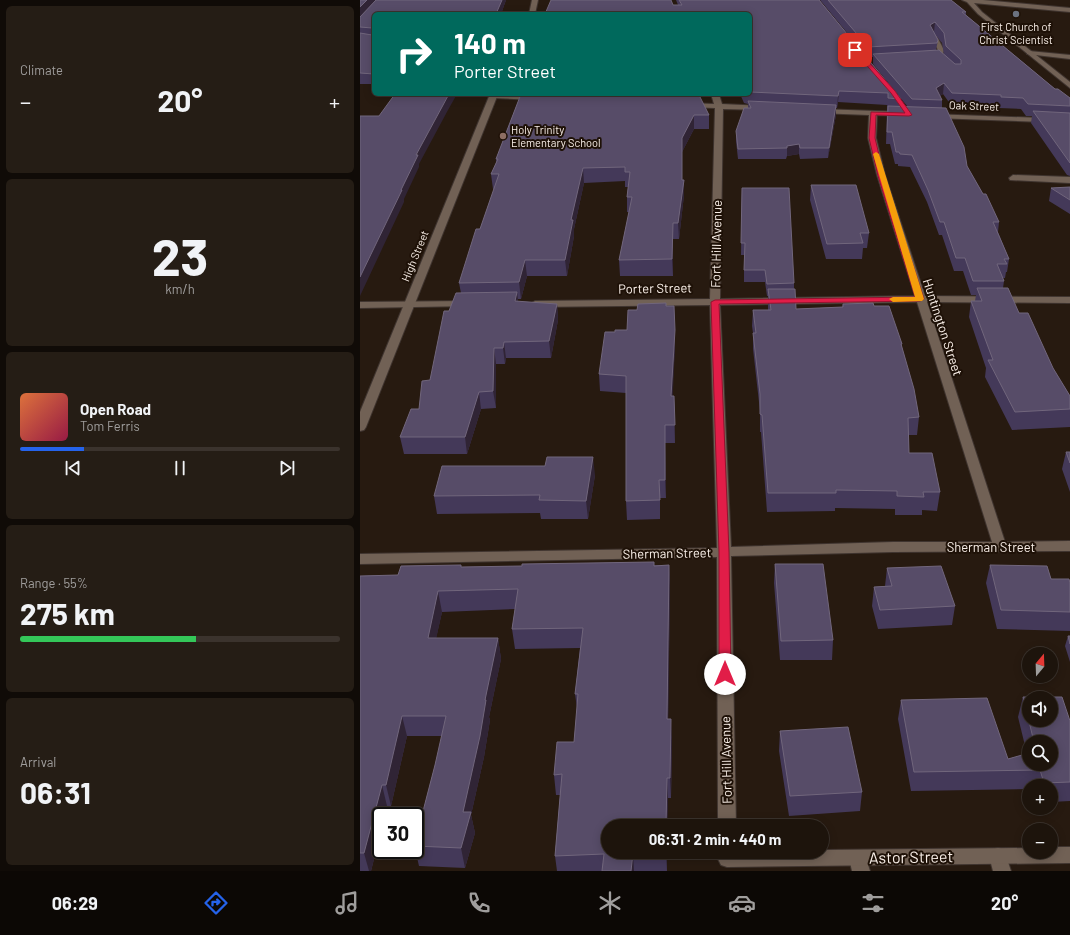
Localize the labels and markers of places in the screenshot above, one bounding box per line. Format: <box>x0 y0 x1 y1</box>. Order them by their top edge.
marker: First Church of Christ Scientist <box>1011 9 1021 19</box>
place label: First Church of Christ Scientist <box>979 20 1053 46</box>
pin <box>838 33 872 67</box>
place label: Holy Trinity Elementary School <box>511 123 601 149</box>
marker: Holy Trinity Elementary School <box>498 131 508 141</box>

